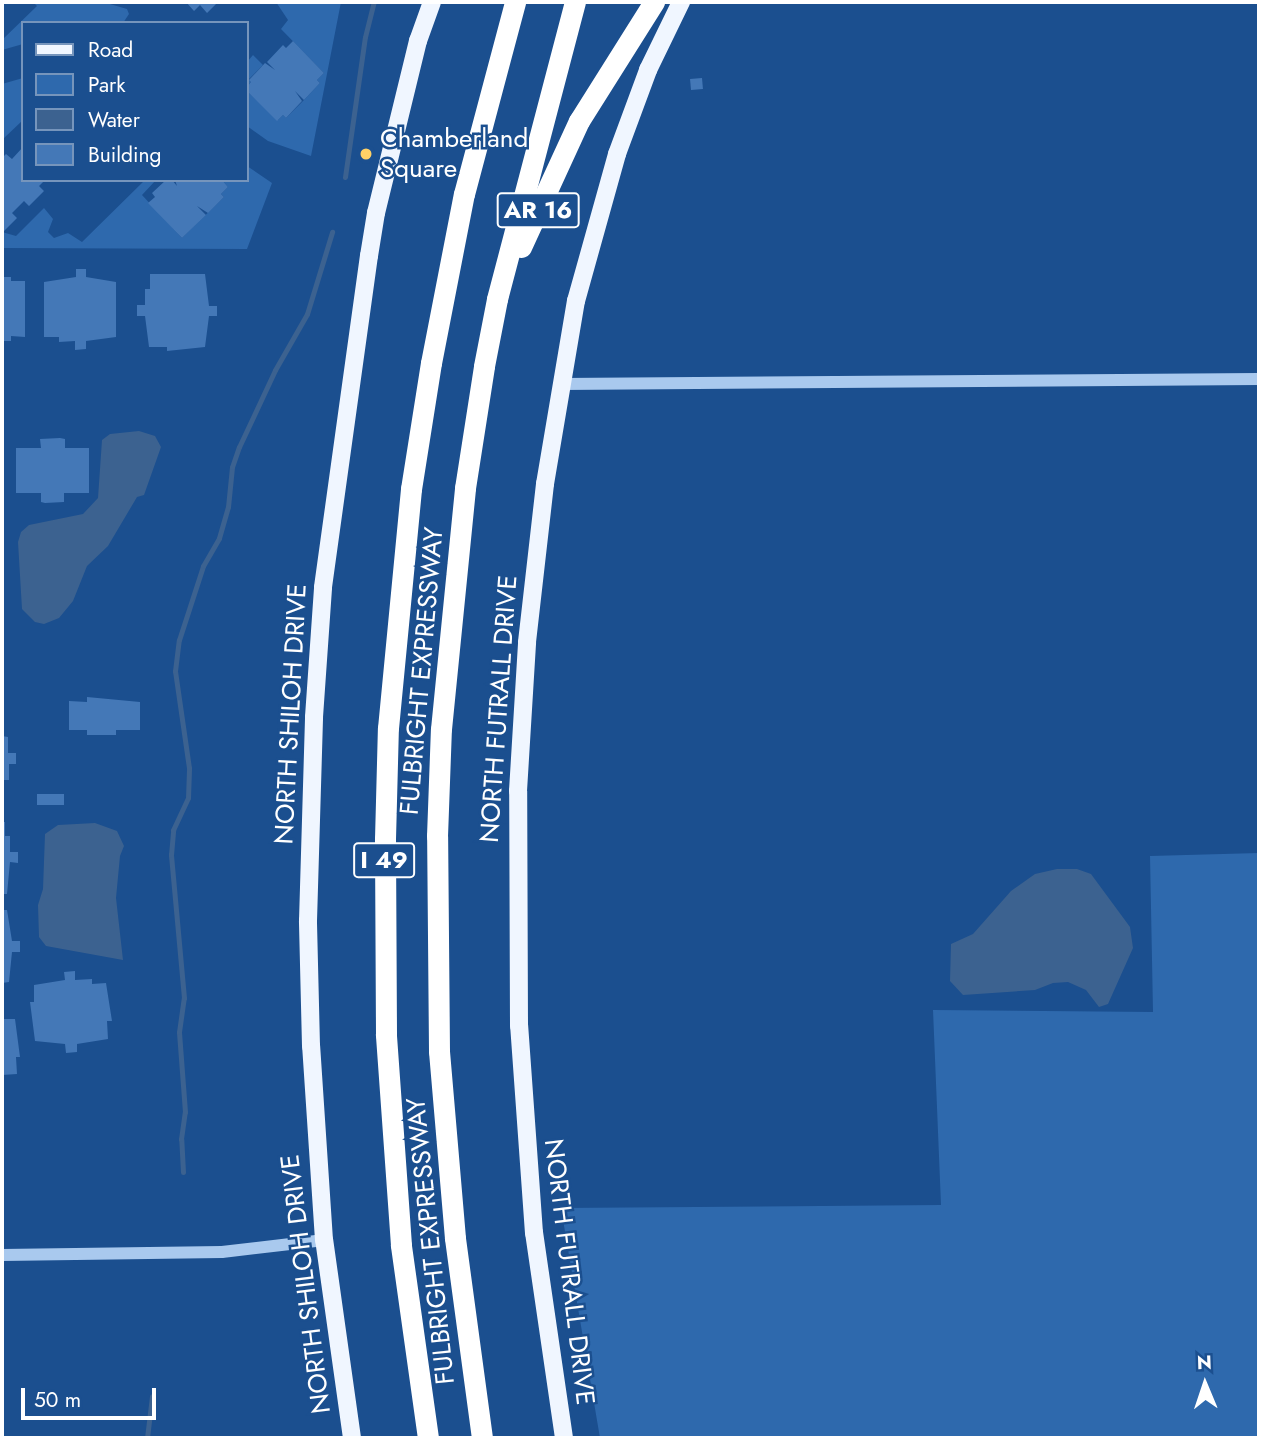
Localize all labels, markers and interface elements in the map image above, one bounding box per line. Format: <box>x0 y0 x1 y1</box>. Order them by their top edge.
legend <box>21 21 248 182</box>
text: Road <box>88 35 133 65</box>
text: Park <box>88 70 125 100</box>
text: Water <box>88 105 140 135</box>
place label: Chamberland Square <box>380 123 528 184</box>
text: Building <box>88 140 161 170</box>
marker: Chamberland Square <box>358 146 374 162</box>
road number: AR 16 <box>496 190 580 230</box>
street label: FULBRIGHT EXPRESSWAY <box>394 526 450 816</box>
street label: NORTH FUTRALL DRIVE <box>474 574 524 844</box>
street label: NORTH SHILOH DRIVE <box>269 583 313 845</box>
road number: I 49 <box>352 840 416 880</box>
street label: FULBRIGHT EXPRESSWAY <box>400 1096 462 1386</box>
street label: NORTH FUTRALL DRIVE <box>537 1137 601 1407</box>
street label: NORTH SHILOH DRIVE <box>275 1153 337 1415</box>
north arrow <box>1170 1349 1240 1419</box>
text: N <box>1196 1349 1212 1376</box>
scale bar <box>24 1374 159 1418</box>
text: 50 m <box>34 1385 81 1415</box>

